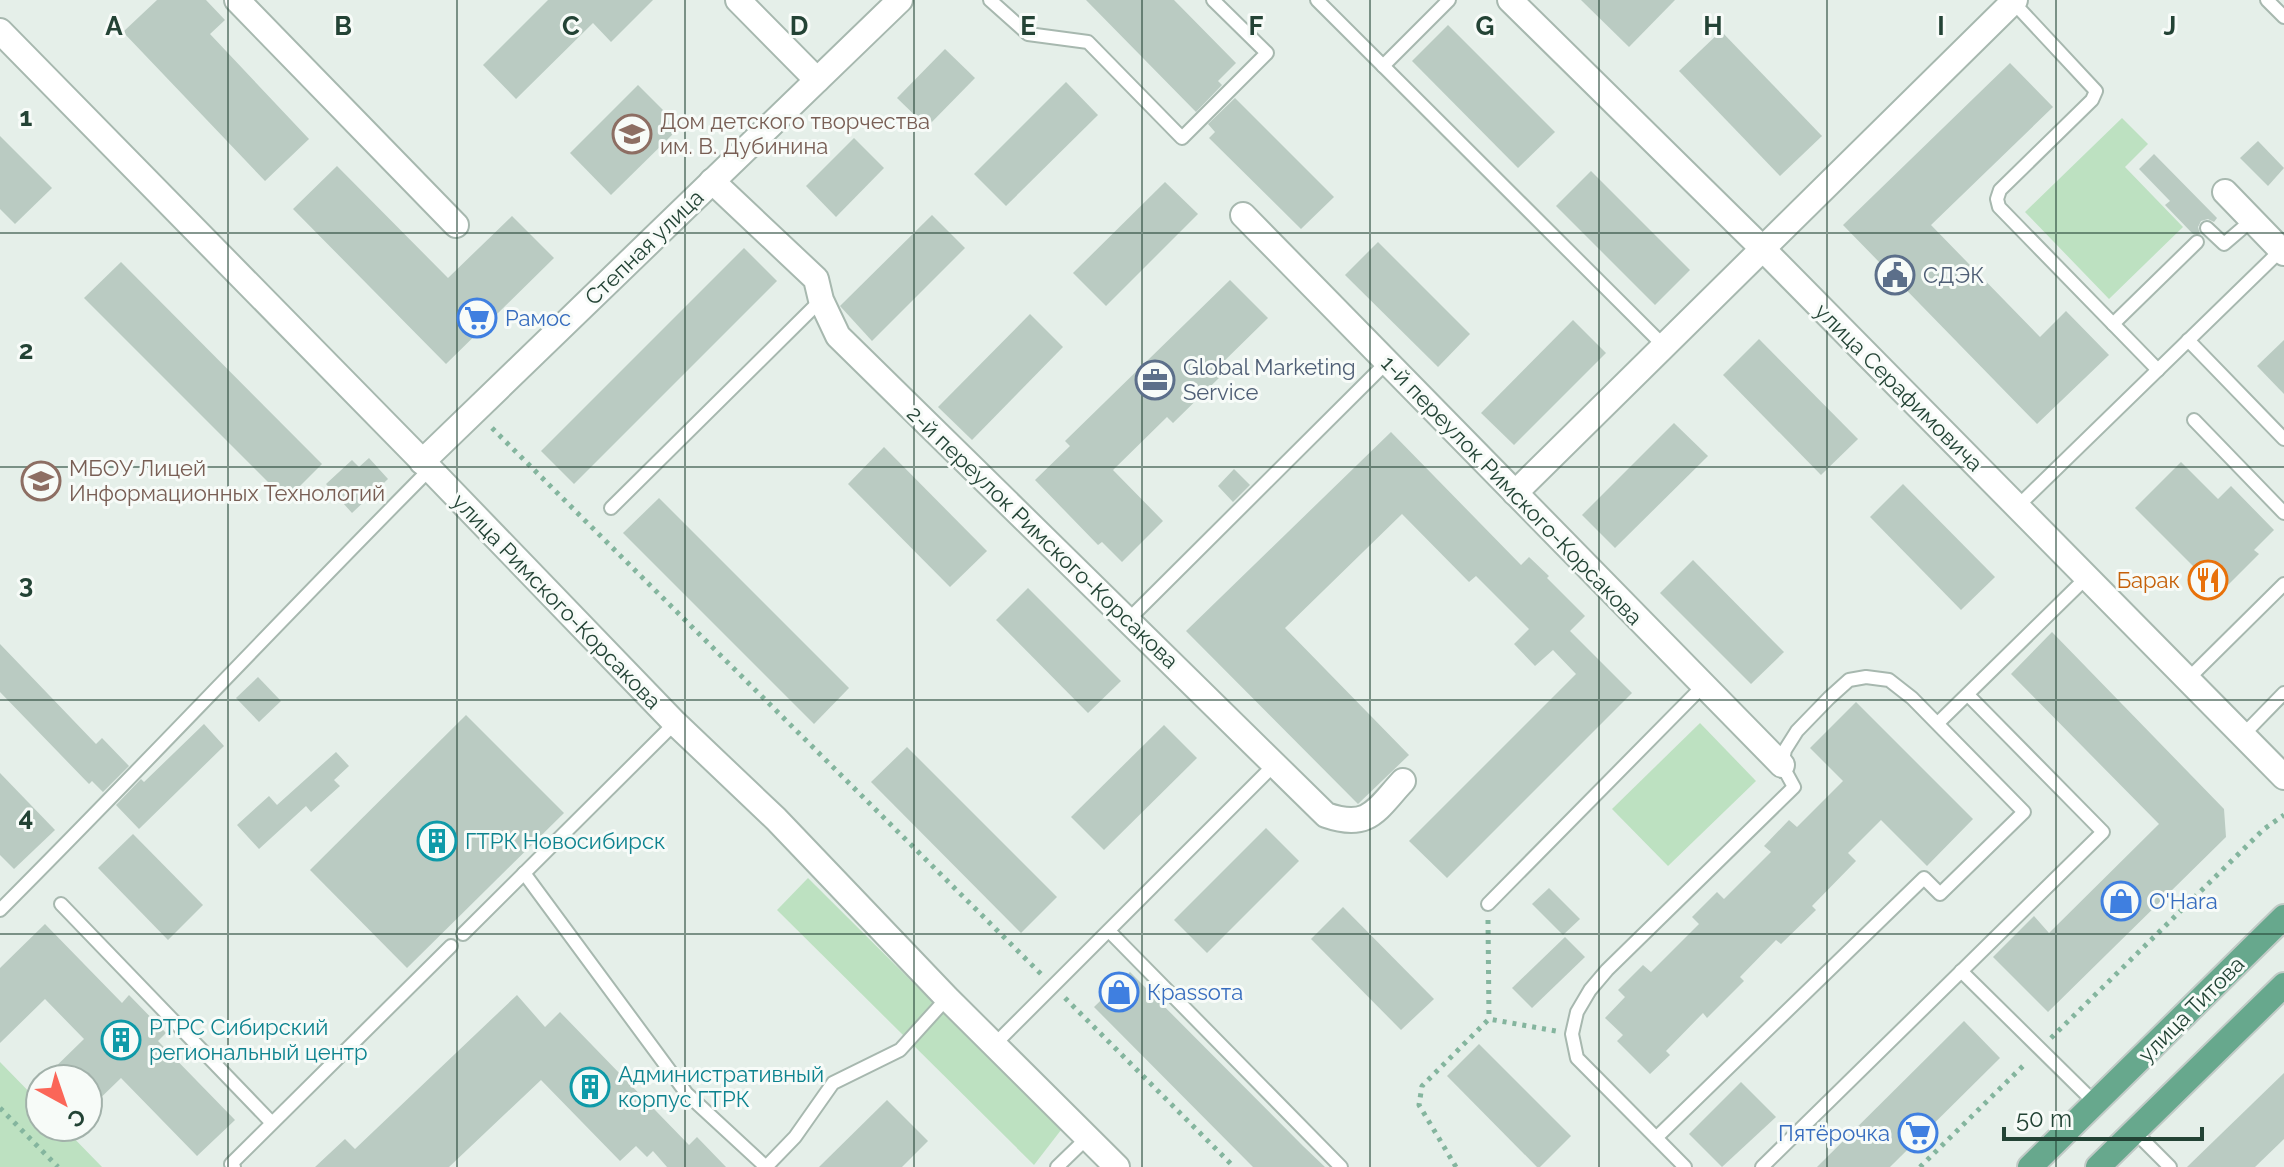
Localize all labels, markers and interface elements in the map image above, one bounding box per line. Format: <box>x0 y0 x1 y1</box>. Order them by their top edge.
text: A <box>105 11 123 41</box>
text: B <box>334 11 352 41</box>
text: C <box>562 11 580 41</box>
text: D <box>790 11 808 41</box>
text: E <box>1020 11 1036 41</box>
text: F <box>1249 11 1264 41</box>
text: G <box>1476 11 1494 41</box>
text: H <box>1703 11 1723 41</box>
text: I <box>1937 11 1945 41</box>
text: J <box>2164 11 2176 41</box>
text: 1 <box>20 102 33 132</box>
place label: Дом детского творчества им. В. Дубинина <box>660 108 930 159</box>
school or university icon: Дом детского творчества им. В. Дубинина <box>611 113 653 155</box>
street label: Степная улица <box>579 184 709 310</box>
public building icon: СДЭК <box>1874 254 1916 296</box>
place label: СДЭК <box>1923 262 1984 288</box>
supermarket icon: Рамос <box>456 297 498 339</box>
street label: улица Серафимовича <box>1810 298 1988 476</box>
place label: Рамос <box>505 305 571 331</box>
text: 2 <box>19 335 33 365</box>
street label: 1-й переулок Римского-Корсакова <box>1376 350 1648 630</box>
place label: Global Marketing Service <box>1183 354 1356 405</box>
office icon: Global Marketing Service <box>1134 359 1176 401</box>
street label: 2-й переулок Римского-Корсакова <box>902 400 1184 674</box>
place label: МБОУ Лицей Информационных Технологий <box>69 455 385 506</box>
school or university icon: МБОУ Лицей Информационных Технологий <box>20 460 62 502</box>
street label: улица Римского-Корсакова <box>447 488 667 714</box>
restaurant icon: Барак <box>2187 559 2229 601</box>
place label: Барак <box>2117 567 2180 593</box>
text: 3 <box>19 569 33 599</box>
text: 4 <box>19 802 33 832</box>
building icon: ГТРК Новосибирск <box>416 820 458 862</box>
place label: ГТРК Новосибирск <box>465 828 665 854</box>
shop icon: O'Hara <box>2100 880 2142 922</box>
place label: O'Hara <box>2149 888 2218 914</box>
street label: улица Титова <box>2133 951 2249 1067</box>
shop icon: Краssота <box>1098 971 1140 1013</box>
place label: Краssота <box>1147 979 1243 1005</box>
place label: РТРС Сибирский региональный центр <box>149 1014 368 1065</box>
building icon: РТРС Сибирский региональный центр <box>100 1019 142 1061</box>
place label: Административный корпус ГТРК <box>618 1061 824 1112</box>
north arrow <box>24 1063 104 1143</box>
building icon: Административный корпус ГТРК <box>569 1066 611 1108</box>
scale bar <box>2004 1091 2202 1141</box>
text: С <box>63 1104 91 1133</box>
text: 50 m <box>2016 1104 2072 1133</box>
supermarket icon: Пятёрочка <box>1897 1112 1939 1154</box>
place label: Пятёрочка <box>1778 1120 1890 1146</box>

